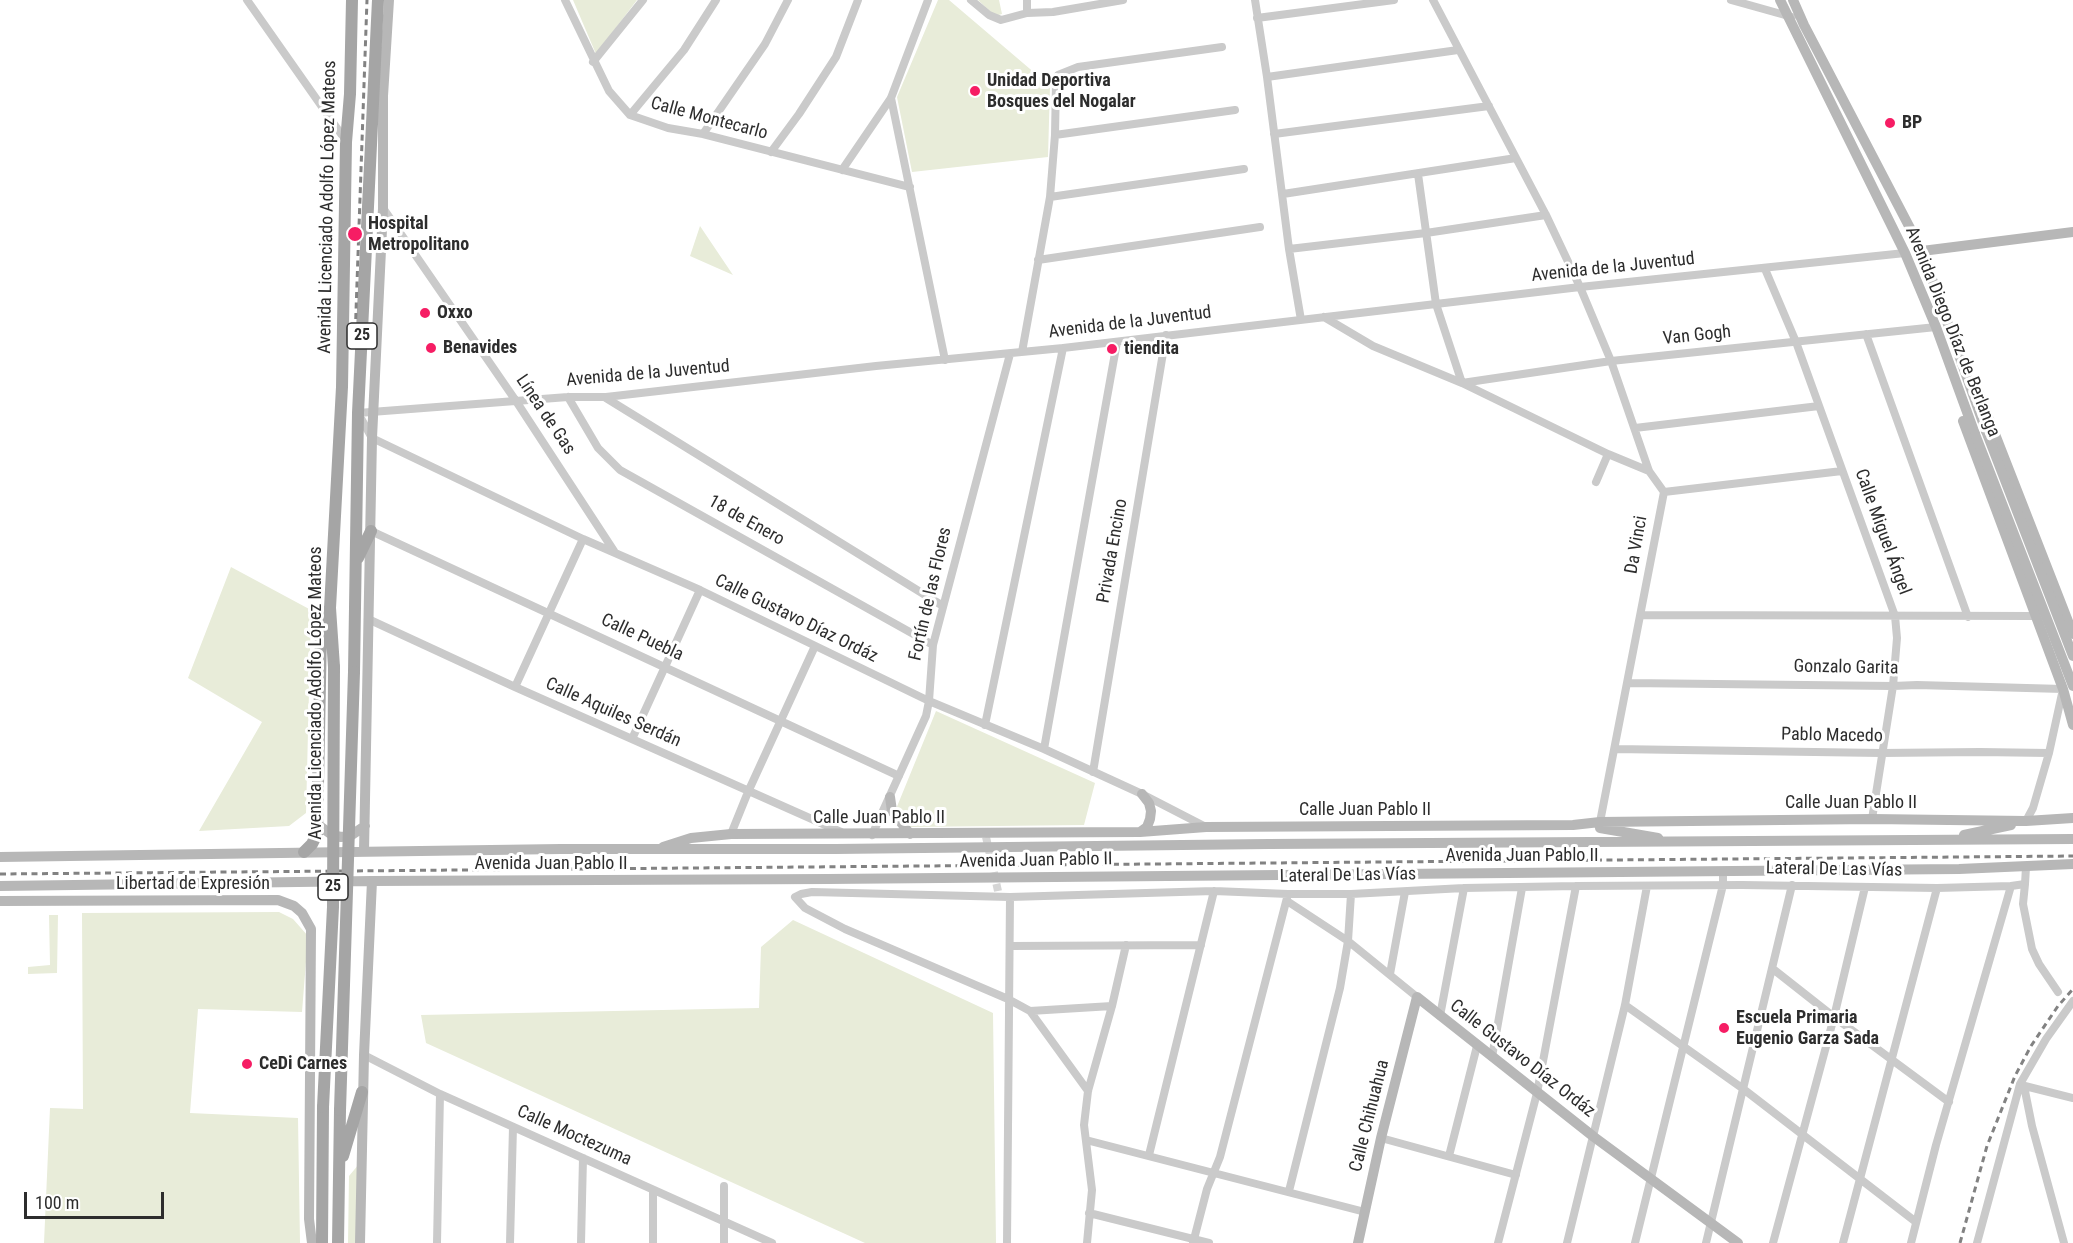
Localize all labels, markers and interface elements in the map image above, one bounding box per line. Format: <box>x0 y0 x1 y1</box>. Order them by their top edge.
street label: Avenida Licenciado Adolfo López Mateos <box>315 60 341 354</box>
place label: Unidad Deportiva Bosques del Nogalar <box>987 70 1136 112</box>
marker: Unidad Deportiva Bosques del Nogalar <box>968 84 982 98</box>
street label: Calle Montecarlo <box>648 93 770 145</box>
place label: BP <box>1902 112 1922 134</box>
marker: BP <box>1883 116 1897 130</box>
place label: Hospital Metropolitano <box>368 213 469 256</box>
street label: Avenida Diego Díaz de Berlanga <box>1900 224 2004 440</box>
marker: Hospital Metropolitano <box>346 225 364 243</box>
street label: Avenida de la Juventud <box>1530 249 1696 287</box>
place label: Oxxo <box>437 302 473 324</box>
street label: Avenida de la Juventud <box>1047 302 1213 344</box>
marker: Oxxo <box>418 306 432 320</box>
street label: Van Gogh <box>1662 322 1732 350</box>
road number: 25 <box>347 323 377 349</box>
place label: Benavides <box>443 337 517 359</box>
place label: tiendita <box>1124 338 1179 360</box>
marker: Benavides <box>424 341 438 355</box>
marker: tiendita <box>1105 342 1119 356</box>
street label: Avenida de la Juventud <box>565 356 731 392</box>
street label: Línea de Gas <box>510 371 580 459</box>
street label: Calle Miguel Ángel <box>1849 466 1915 598</box>
street label: 18 de Enero <box>704 491 788 551</box>
street label: Privada Encino <box>1093 497 1133 605</box>
street label: Da Vinci <box>1621 514 1653 576</box>
street label: Fortín de las Flores <box>905 525 957 663</box>
street label: Avenida Licenciado Adolfo López Mateos <box>305 546 327 840</box>
street label: Calle Gustavo Díaz Ordáz <box>711 570 881 668</box>
street label: Calle Puebla <box>597 610 687 666</box>
street label: Gonzalo Garita <box>1793 656 1899 680</box>
street label: Calle Aquiles Serdán <box>542 673 684 753</box>
street label: Pablo Macedo <box>1781 724 1883 748</box>
street label: Calle Juan Pablo II <box>1785 792 1917 814</box>
street label: Calle Juan Pablo II <box>1299 799 1431 821</box>
street label: Calle Juan Pablo II <box>813 807 945 829</box>
street label: Avenida Juan Pablo II <box>1445 845 1599 867</box>
street label: Avenida Juan Pablo II <box>959 849 1113 873</box>
street label: Avenida Juan Pablo II <box>474 853 628 875</box>
street label: Lateral De Las Vías <box>1766 858 1902 882</box>
street label: Lateral De Las Vías <box>1280 864 1416 888</box>
street label: Libertad de Expresión <box>116 873 270 895</box>
road number: 25 <box>318 874 348 900</box>
street label: Calle Gustavo Díaz Ordáz <box>1445 996 1599 1122</box>
place label: Escuela Primaria Eugenio Garza Sada <box>1736 1007 1879 1050</box>
marker: Escuela Primaria Eugenio Garza Sada <box>1717 1021 1731 1035</box>
place label: CeDi Carnes <box>259 1053 347 1075</box>
marker: CeDi Carnes <box>240 1057 254 1071</box>
street label: Calle Chihuahua <box>1346 1058 1394 1174</box>
street label: Calle Moctezuma <box>513 1101 635 1171</box>
scale bar <box>27 1180 166 1218</box>
text: 100 m <box>35 1192 79 1213</box>

